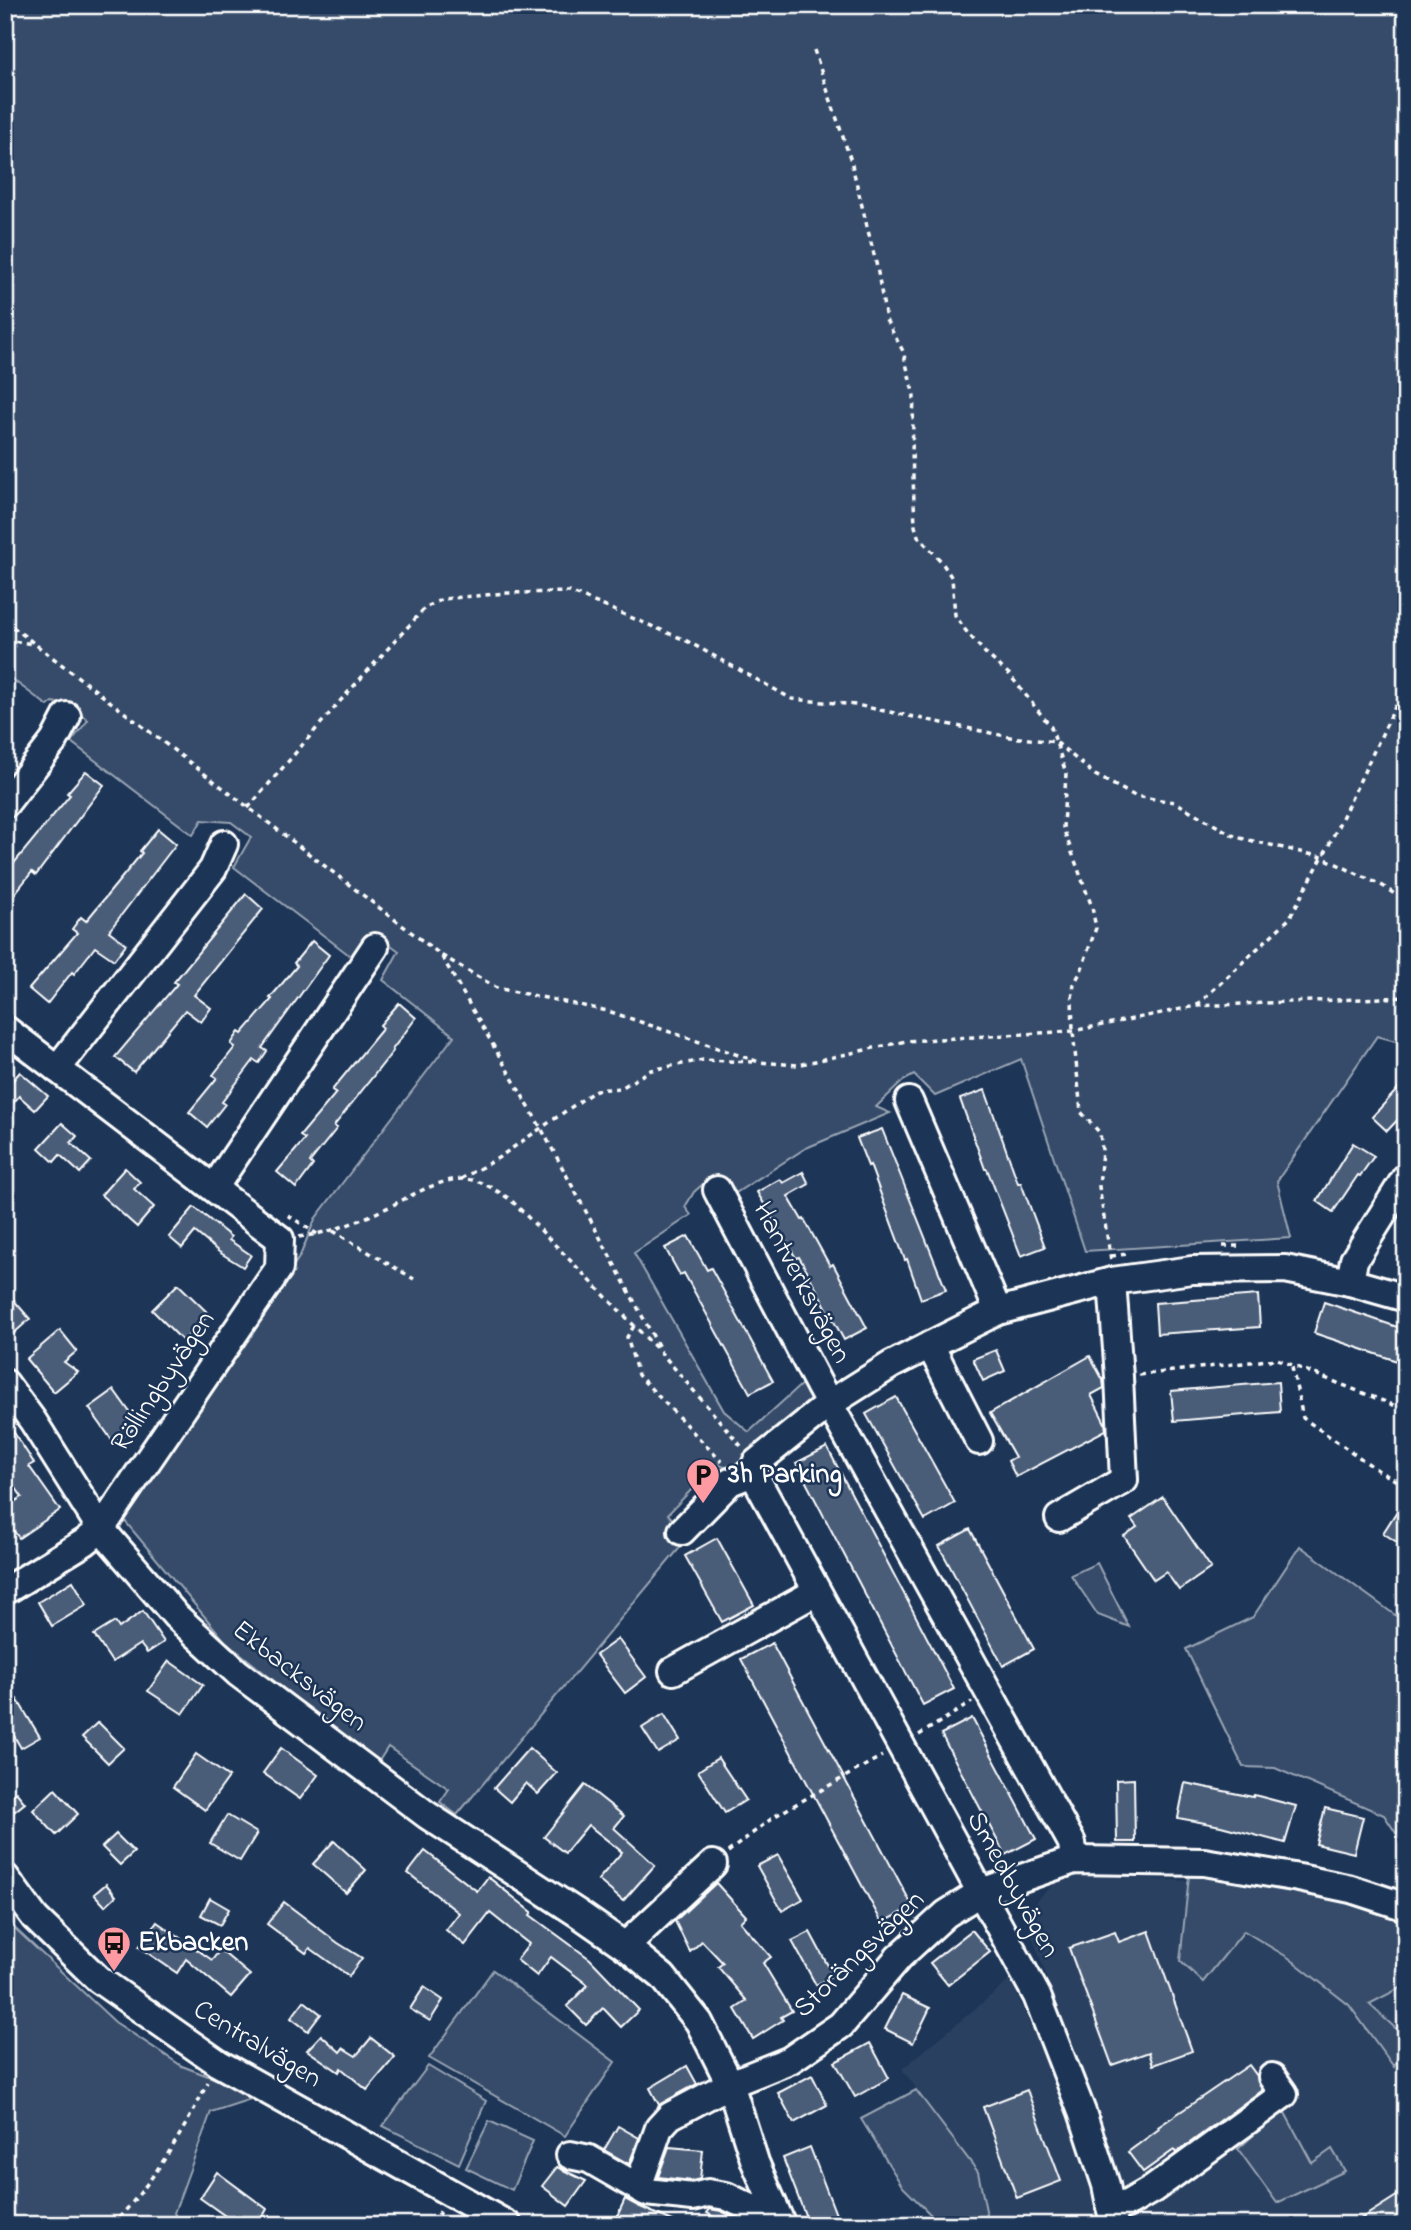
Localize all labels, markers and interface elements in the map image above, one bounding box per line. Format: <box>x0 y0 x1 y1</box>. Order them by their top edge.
street label: Hantverksvägen <box>741 1195 861 1371</box>
street label: Röllingbyvägen <box>101 1303 227 1461</box>
place label: 3h Parking <box>727 1455 842 1497</box>
parking icon: 3h Parking <box>684 1456 722 1505</box>
street label: Ekbacksvägen <box>223 1611 375 1743</box>
street label: Smedbyvägen <box>955 1804 1069 1966</box>
street label: Storängsvägen <box>785 1881 935 2029</box>
place label: Ekbacken <box>138 1923 248 1964</box>
bus stop icon: Ekbacken <box>95 1924 133 1973</box>
street label: Centralvägen <box>185 1990 329 2100</box>

